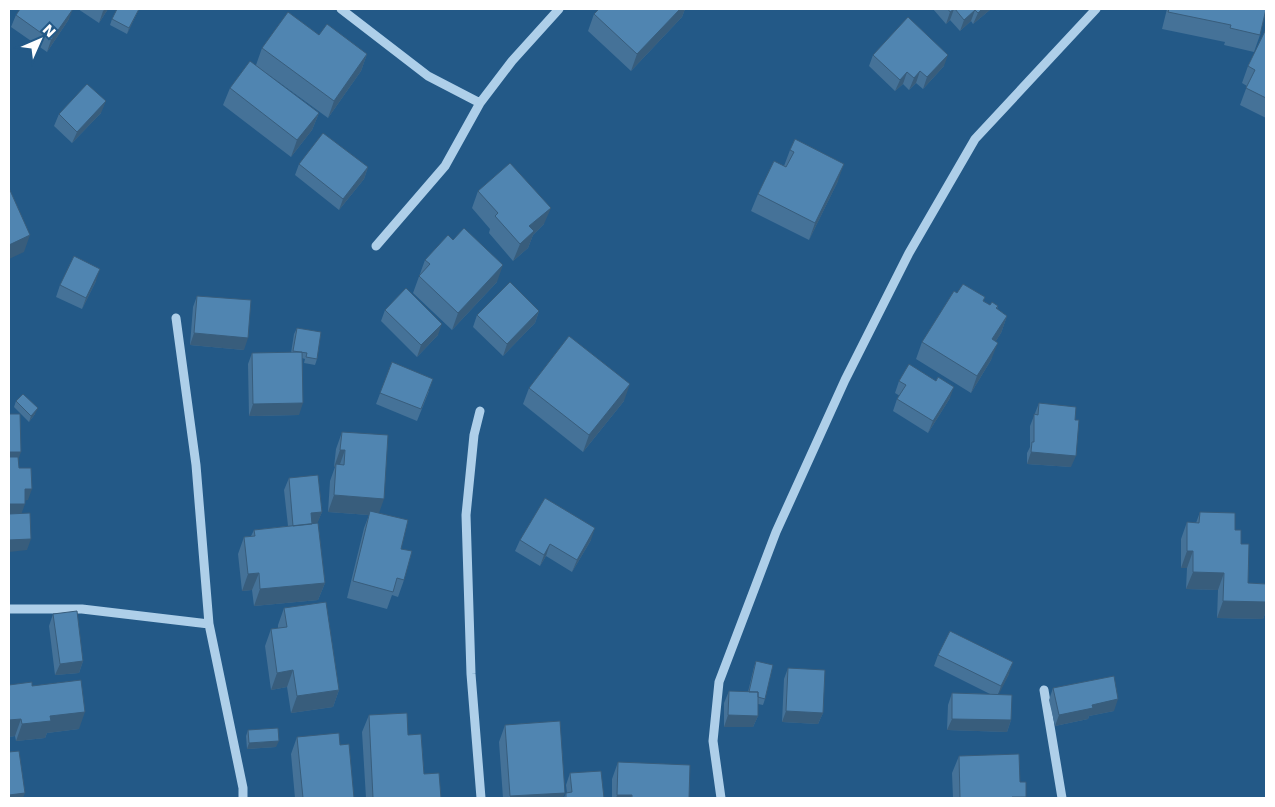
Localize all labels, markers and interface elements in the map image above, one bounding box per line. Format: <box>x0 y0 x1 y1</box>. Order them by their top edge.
north arrow <box>15 15 65 65</box>
text: N <box>39 21 59 41</box>

